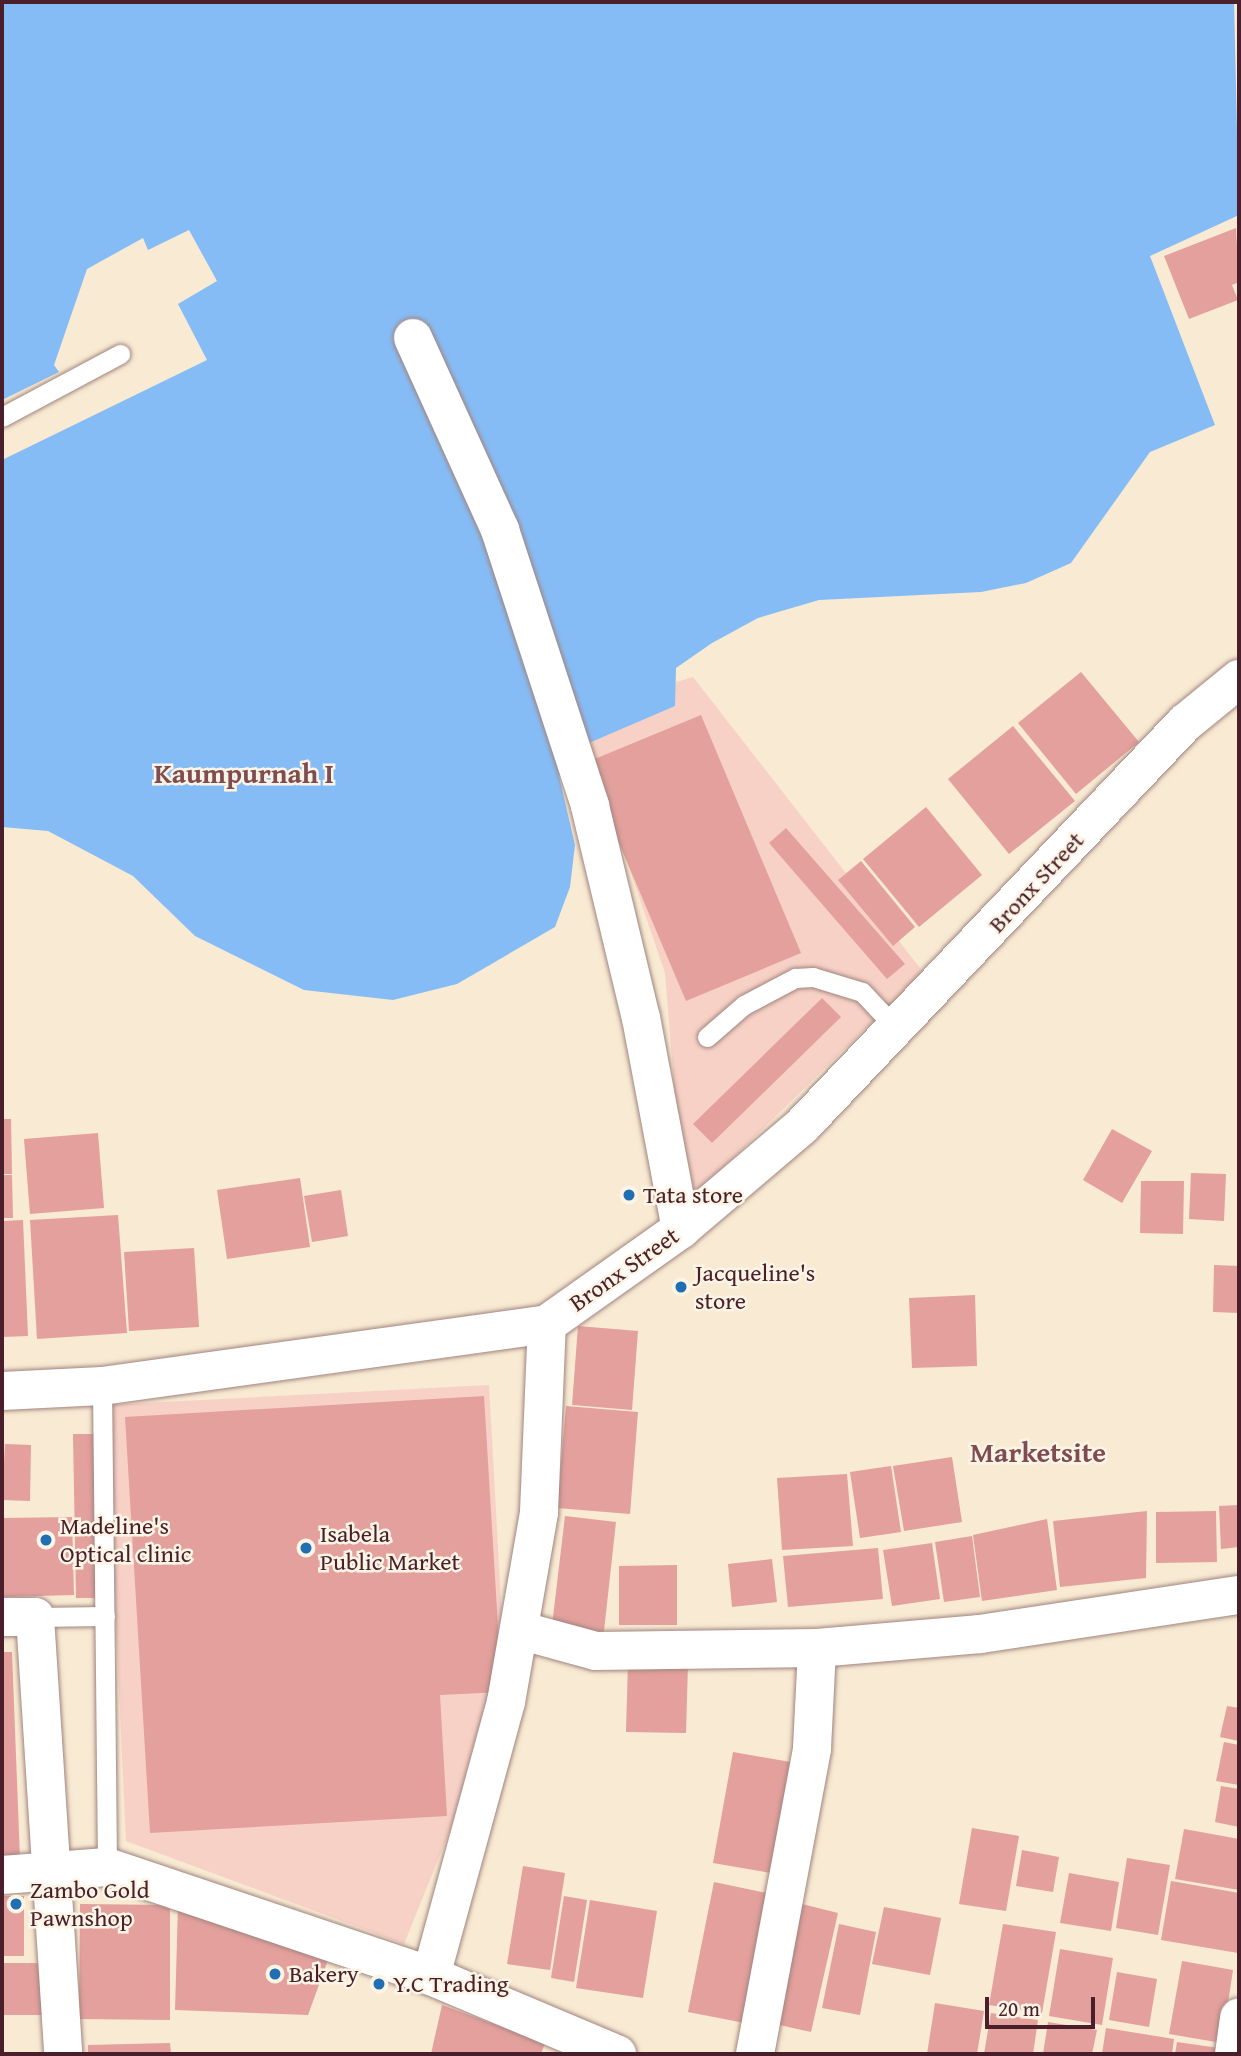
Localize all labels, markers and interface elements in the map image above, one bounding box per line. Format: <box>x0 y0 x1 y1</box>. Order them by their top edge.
district label: Kaumpurnah I <box>154 756 334 790</box>
street label: Bronx Street <box>982 826 1090 938</box>
place label: Tata store <box>643 1181 743 1209</box>
marker: Tata store <box>621 1187 637 1203</box>
street label: Bronx Street <box>564 1221 684 1317</box>
place label: Jacqueline's store <box>695 1259 815 1315</box>
marker: Jacqueline's store <box>673 1279 689 1295</box>
district label: Marketsite <box>970 1435 1106 1469</box>
place label: Madeline's Optical clinic <box>60 1512 191 1568</box>
place label: Isabela Public Market <box>320 1520 460 1576</box>
marker: Madeline's Optical clinic <box>38 1532 54 1548</box>
marker: Isabela Public Market <box>298 1540 314 1556</box>
place label: Zambo Gold Pawnshop <box>30 1876 150 1932</box>
marker: Zambo Gold Pawnshop <box>8 1896 24 1912</box>
place label: Bakery <box>289 1960 359 1988</box>
marker: Bakery <box>267 1966 283 1982</box>
place label: Y.C Trading <box>393 1970 509 1998</box>
marker: Y.C Trading <box>371 1976 387 1992</box>
scale bar <box>989 1982 1099 2026</box>
text: 20 m <box>998 1993 1040 2024</box>

